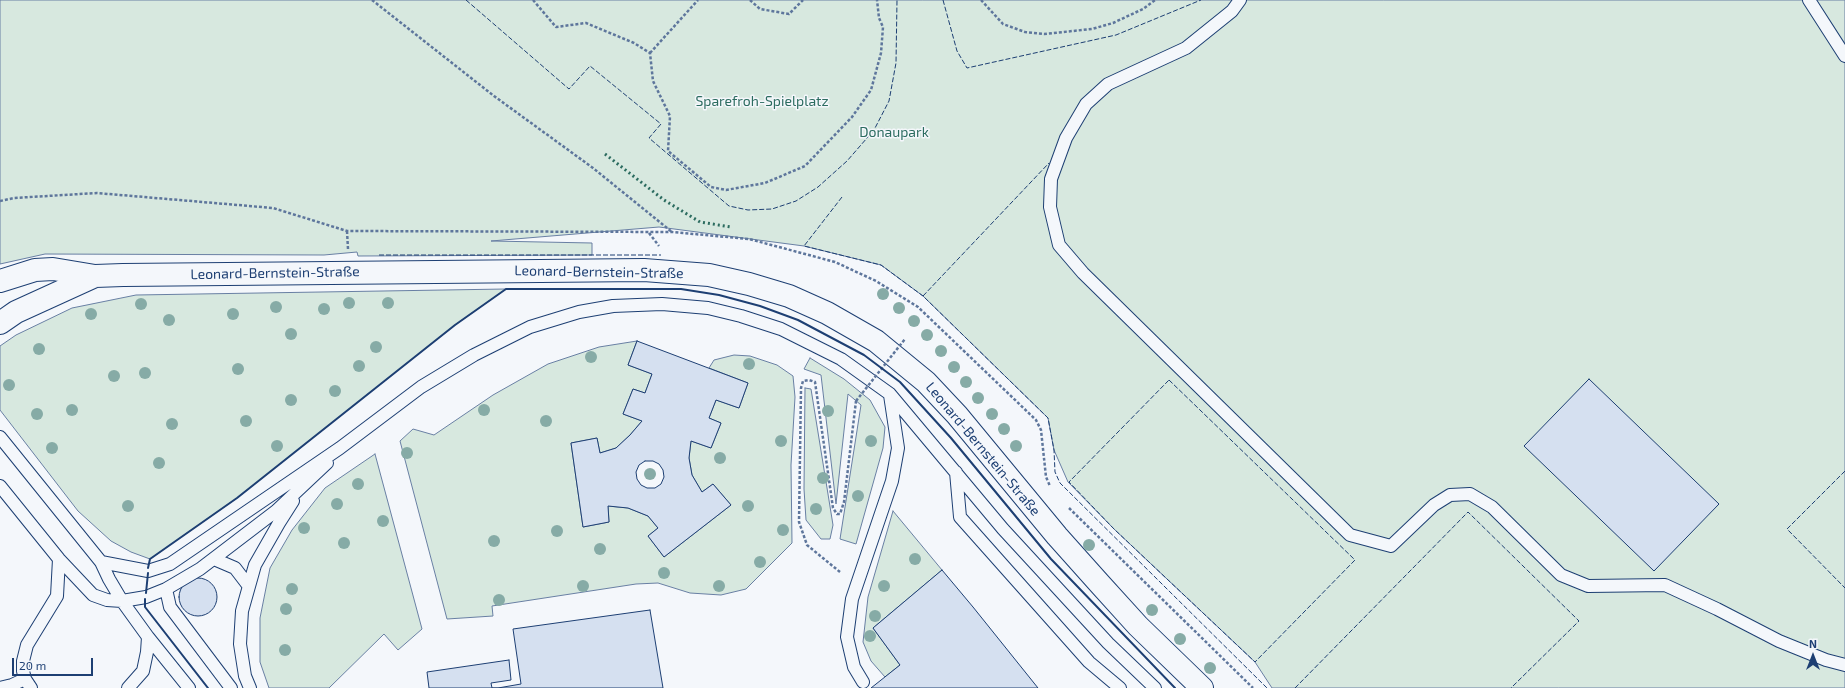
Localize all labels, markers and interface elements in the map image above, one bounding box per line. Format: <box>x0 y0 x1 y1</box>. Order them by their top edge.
park label: Sparefroh-Spielplatz <box>695 93 829 109</box>
park label: Donaupark <box>859 124 929 140</box>
street label: Leonard-Bernstein-Straße <box>514 262 684 282</box>
street label: Leonard-Bernstein-Straße <box>190 263 360 283</box>
street label: Leonard-Bernstein-Straße <box>922 379 1044 519</box>
north arrow <box>1793 636 1833 676</box>
text: N <box>1809 637 1817 650</box>
scale bar <box>14 650 95 676</box>
text: 20 m <box>19 658 46 672</box>

